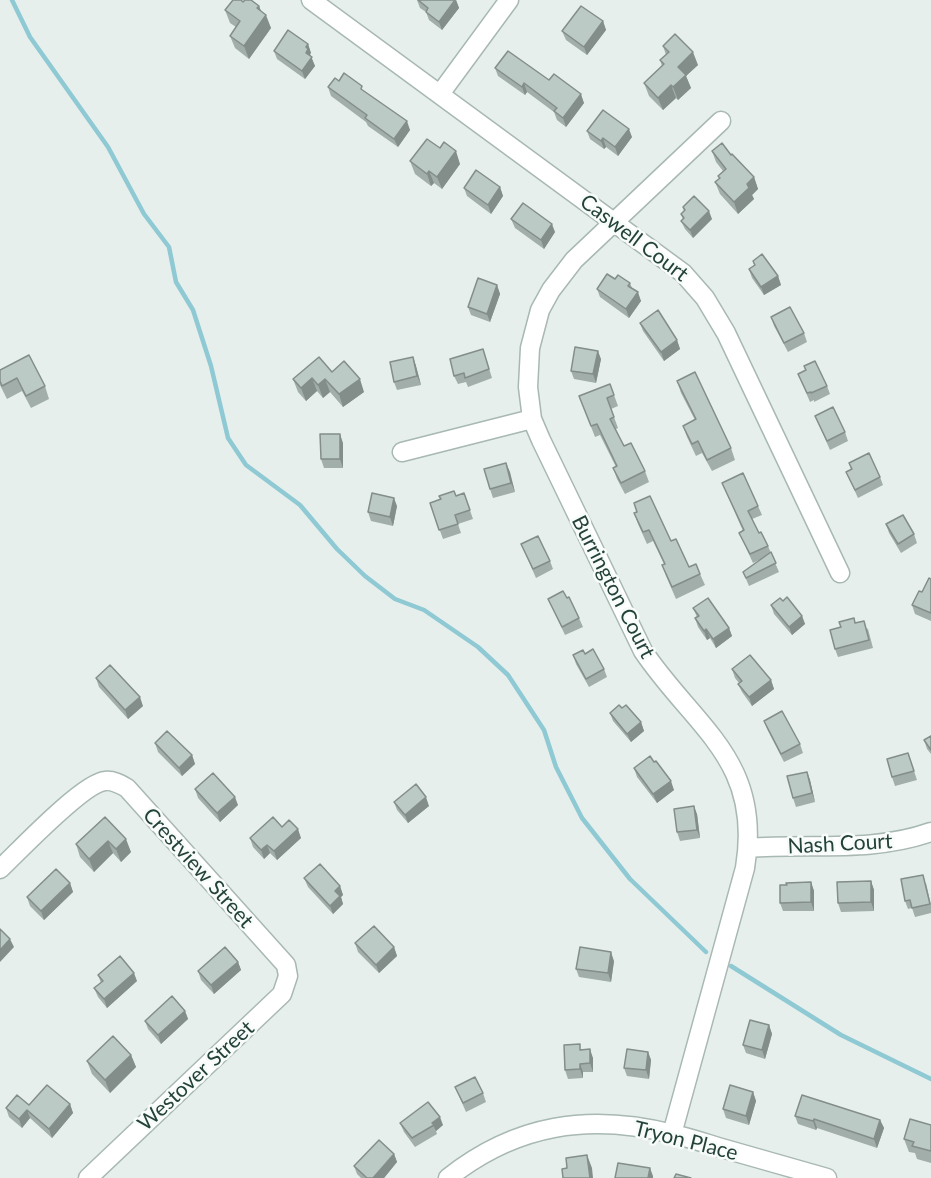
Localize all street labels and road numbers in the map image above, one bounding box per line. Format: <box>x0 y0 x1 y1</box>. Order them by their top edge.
street label: Caswell Court <box>575 189 693 287</box>
street label: Burrington Court <box>566 511 660 663</box>
street label: Crestview Street <box>137 803 259 933</box>
street label: Nash Court <box>787 829 893 859</box>
street label: Westover Street <box>133 1016 259 1136</box>
street label: Tryon Place <box>631 1116 741 1166</box>

